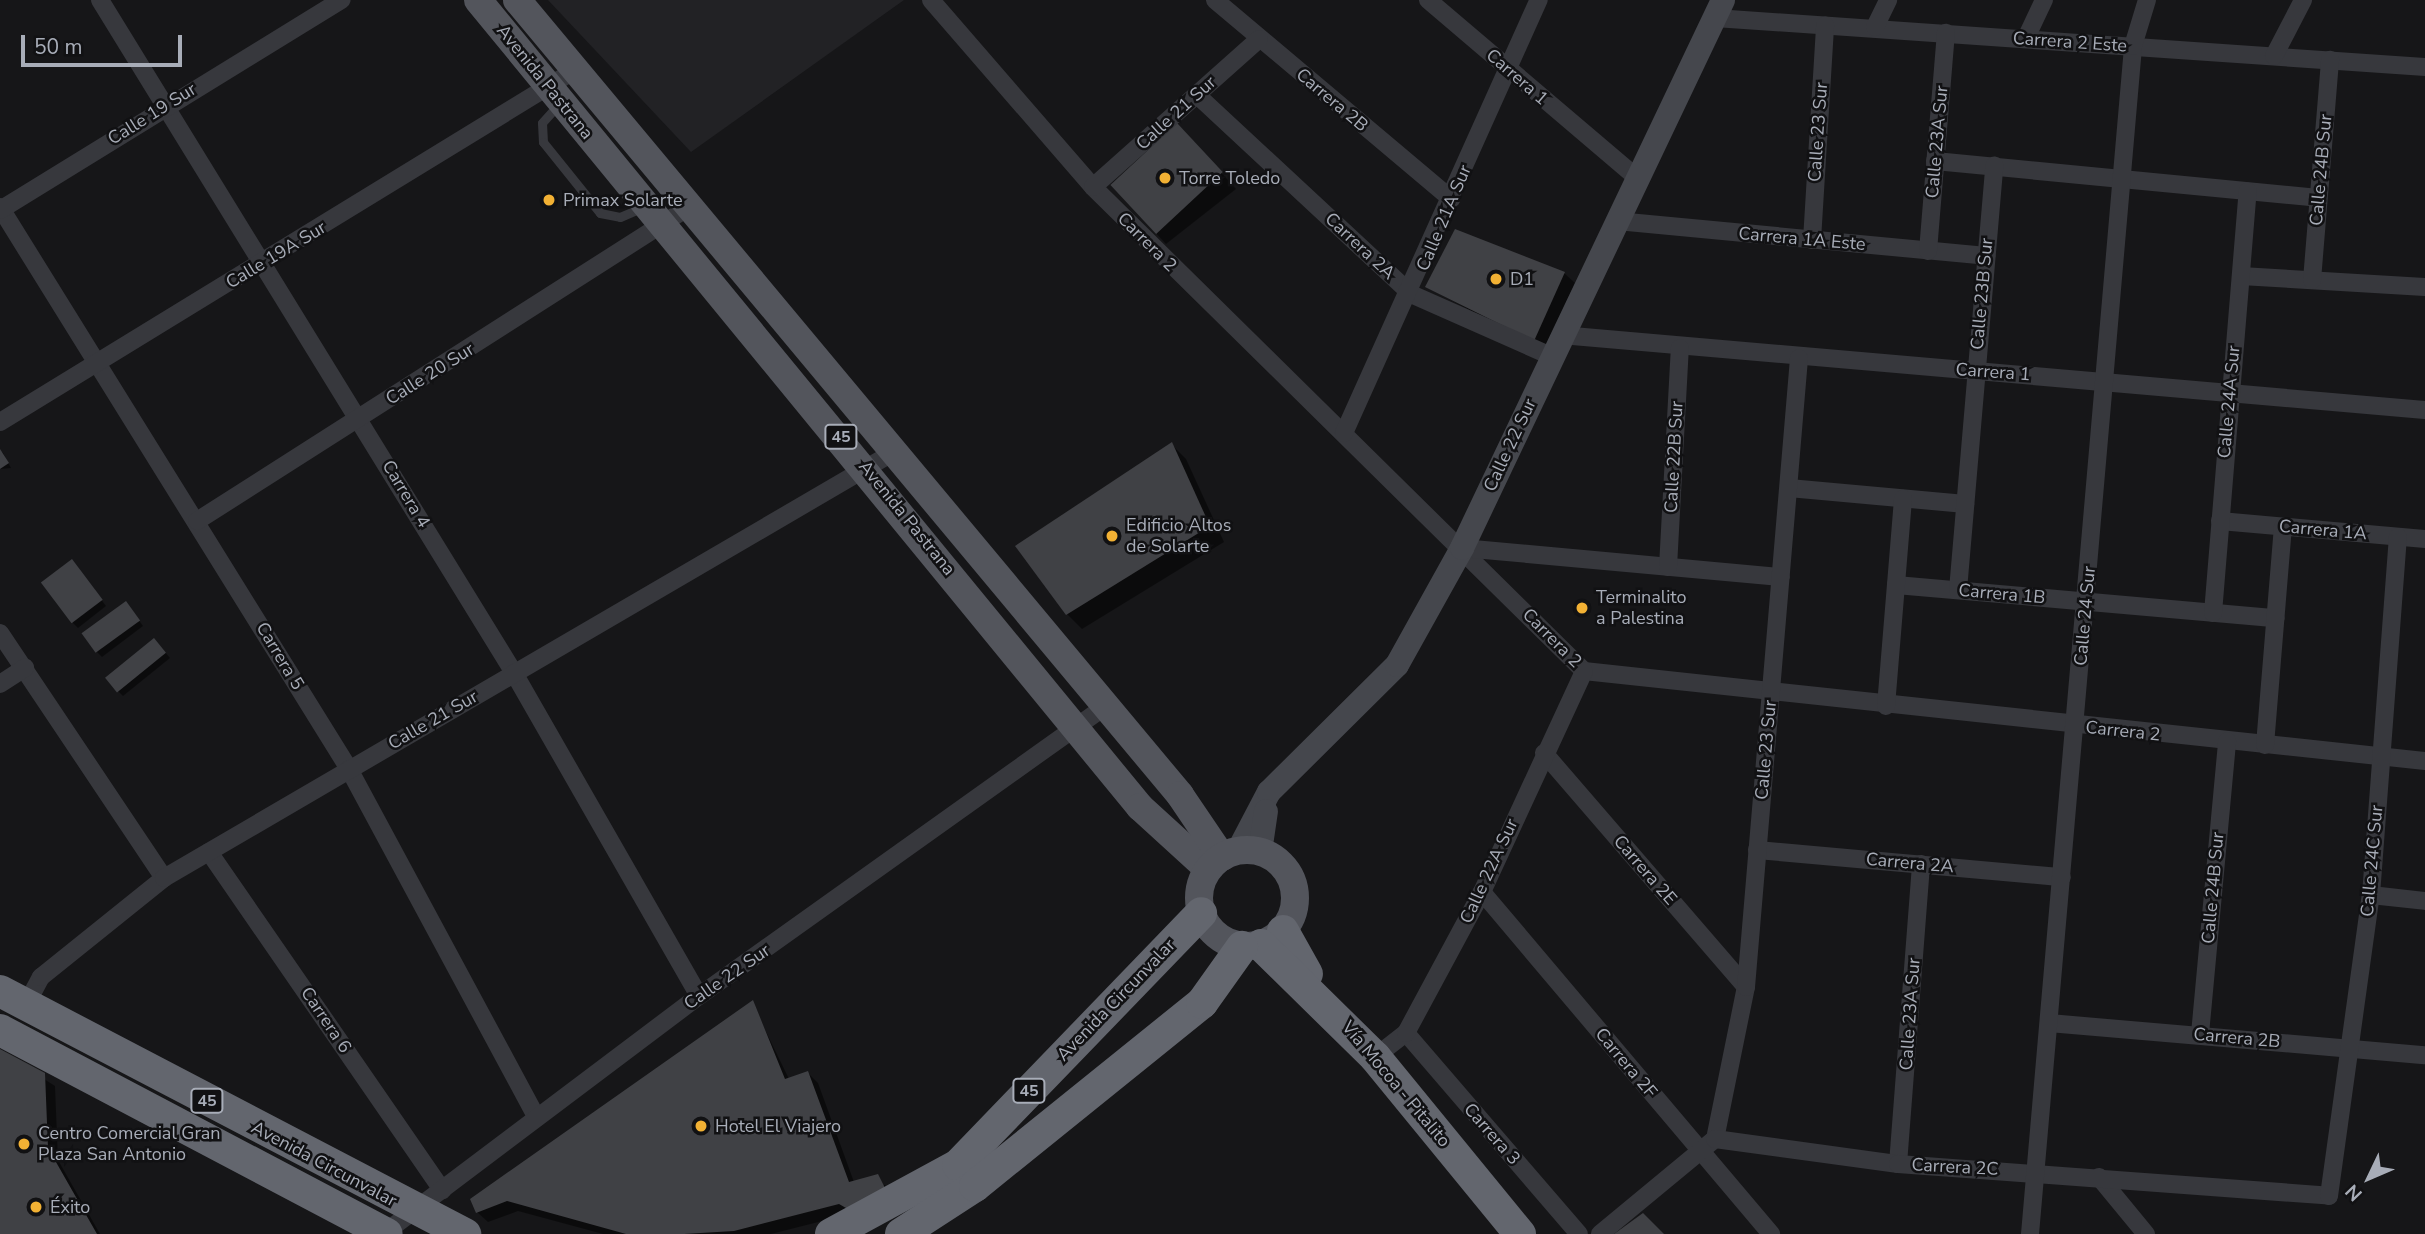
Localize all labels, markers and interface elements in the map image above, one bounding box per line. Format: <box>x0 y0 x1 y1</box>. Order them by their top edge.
street label: Avenida Pastrana <box>492 20 598 144</box>
scale bar <box>24 21 186 65</box>
street label: Carrera 2 Este <box>2012 27 2128 57</box>
text: 50 m <box>34 33 83 61</box>
street label: Carrera 1 <box>1482 44 1552 110</box>
street label: Carrera 2B <box>1292 64 1372 136</box>
street label: Calle 21 Sur <box>1132 72 1220 154</box>
street label: Calle 19 Sur <box>104 78 200 150</box>
street label: Calle 23 Sur <box>1804 81 1832 183</box>
street label: Calle 23A Sur <box>1921 85 1953 199</box>
street label: Calle 24B Sur <box>2305 113 2337 227</box>
street label: Calle 21A Sur <box>1412 162 1476 274</box>
place label: Torre Toledo <box>1179 167 1280 189</box>
marker: Torre Toledo <box>1157 170 1173 186</box>
place label: Primax Solarte <box>563 189 683 211</box>
marker: Primax Solarte <box>541 192 557 208</box>
street label: Carrera 2 <box>1113 208 1181 276</box>
street label: Carrera 2A <box>1320 208 1400 284</box>
street label: Calle 19A Sur <box>222 217 330 293</box>
street label: Carrera 1A Este <box>1738 223 1866 255</box>
street label: Calle 23B Sur <box>1966 237 1998 351</box>
place label: D1 <box>1510 268 1534 290</box>
marker: D1 <box>1488 271 1504 287</box>
street label: Calle 20 Sur <box>382 338 478 410</box>
street label: Calle 24A Sur <box>2213 345 2245 459</box>
street label: Carrera 1 <box>1955 359 2031 385</box>
street label: Calle 22 Sur <box>1479 395 1541 495</box>
street label: Calle 22B Sur <box>1660 400 1688 514</box>
road number: 45 <box>824 424 858 450</box>
street label: Carrera 4 <box>377 456 435 532</box>
street label: Avenida Pastrana <box>854 456 960 580</box>
place label: Edificio Altos de Solarte <box>1126 515 1231 558</box>
street label: Carrera 1A <box>2278 515 2368 545</box>
marker: Edificio Altos de Solarte <box>1104 528 1120 544</box>
street label: Calle 24 Sur <box>2070 565 2100 667</box>
street label: Carrera 1B <box>1958 579 2046 609</box>
place label: Terminalito a Palestina <box>1596 587 1687 630</box>
marker: Terminalito a Palestina <box>1574 600 1590 616</box>
street label: Carrera 2 <box>1518 604 1586 672</box>
street label: Carrera 5 <box>251 618 309 694</box>
street label: Calle 21 Sur <box>384 686 482 754</box>
street label: Calle 23 Sur <box>1751 699 1781 801</box>
street label: Carrera 2 <box>2085 716 2161 746</box>
street label: Calle 24C Sur <box>2356 804 2388 918</box>
street label: Calle 22A Sur <box>1455 815 1523 927</box>
street label: Carrera 2E <box>1609 831 1681 909</box>
street label: Calle 24B Sur <box>2197 831 2229 945</box>
street label: Carrera 2A <box>1865 848 1955 878</box>
street label: Avenida Circunvalar <box>1052 934 1180 1066</box>
street label: Calle 22 Sur <box>680 939 774 1015</box>
street label: Calle 23A Sur <box>1895 957 1925 1071</box>
street label: Carrera 6 <box>296 983 356 1057</box>
street label: Vía Mocoa - Pitalito <box>1337 1017 1455 1151</box>
street label: Carrera 2B <box>2193 1023 2281 1053</box>
street label: Carrera 2F <box>1590 1024 1662 1102</box>
road number: 45 <box>1012 1078 1046 1104</box>
road number: 45 <box>190 1088 224 1114</box>
street label: Carrera 3 <box>1459 1099 1525 1169</box>
place label: Hotel El Viajero <box>715 1115 841 1137</box>
street label: Avenida Circunvalar <box>248 1117 400 1211</box>
marker: Hotel El Viajero <box>693 1118 709 1134</box>
place label: Centro Comercial Gran Plaza San Antonio <box>38 1123 221 1166</box>
marker: Centro Comercial Gran Plaza San Antonio <box>16 1136 32 1152</box>
north arrow <box>2334 1143 2404 1213</box>
street label: Carrera 2C <box>1911 1154 1999 1180</box>
text: N <box>2340 1178 2368 1207</box>
place label: Éxito <box>50 1196 90 1218</box>
marker: Éxito <box>28 1199 44 1215</box>

